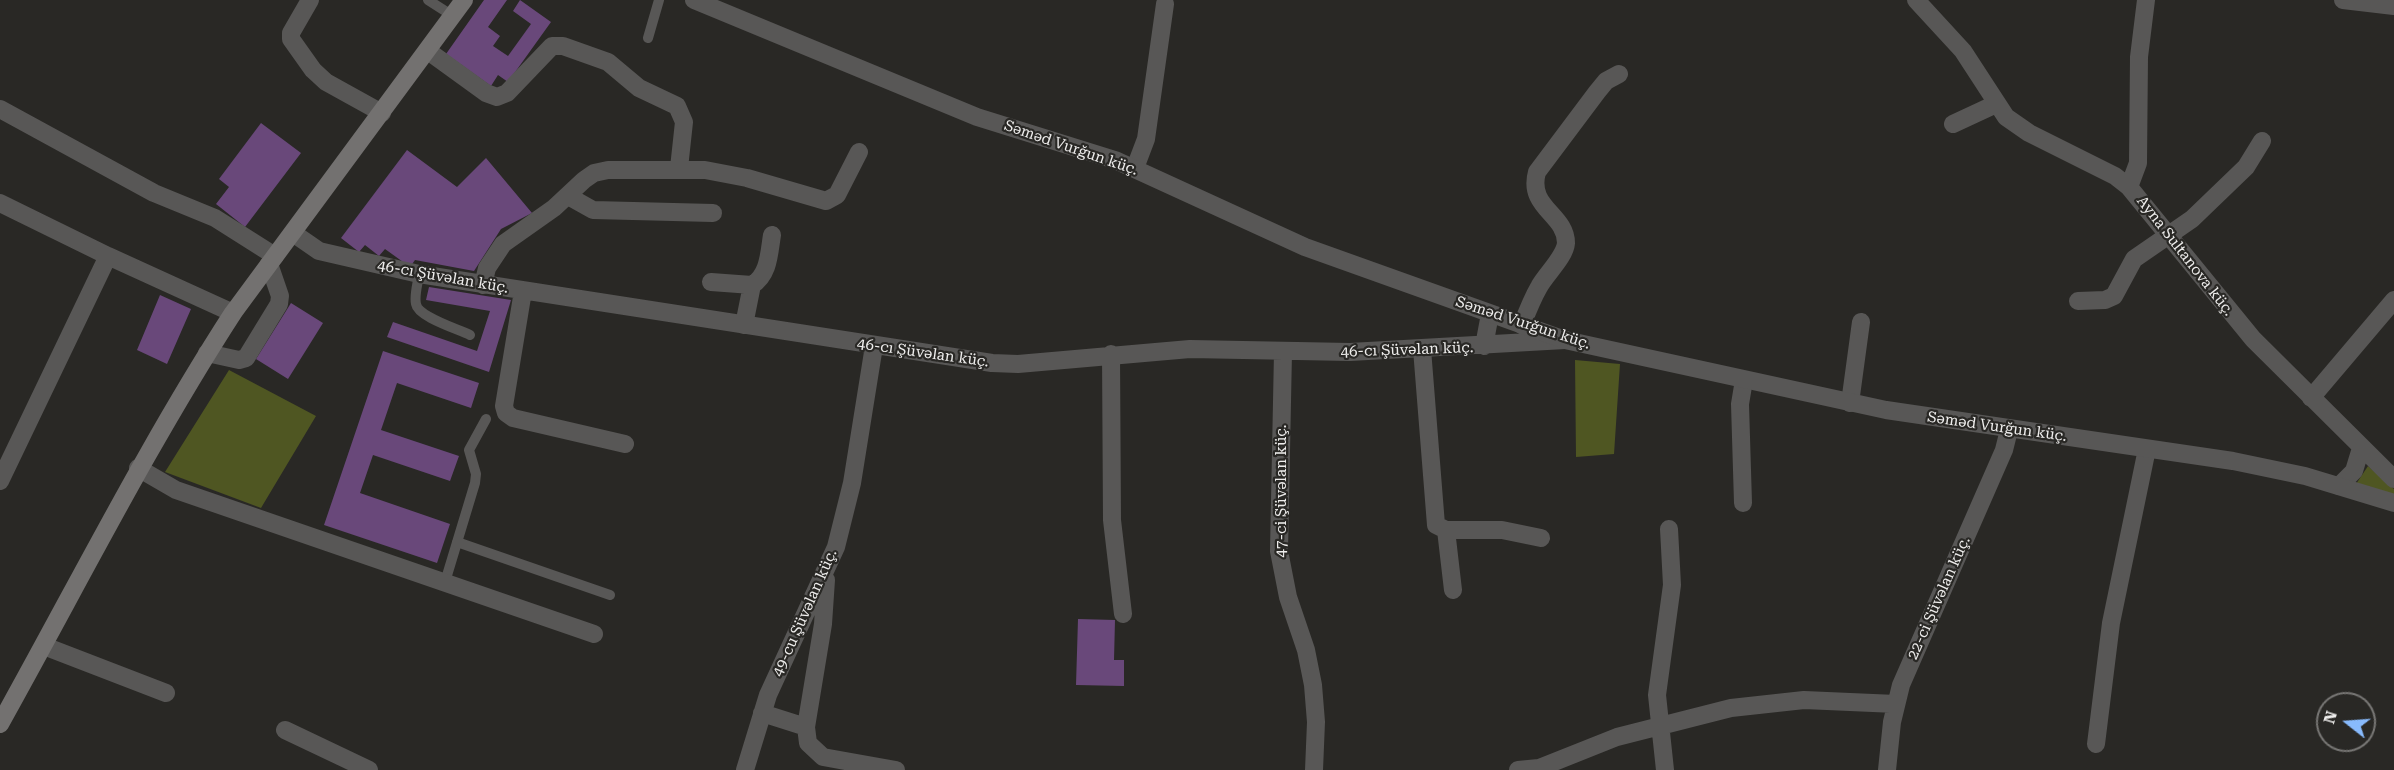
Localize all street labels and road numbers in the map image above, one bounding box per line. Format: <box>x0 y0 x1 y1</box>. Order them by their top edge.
street label: Səməd Vurğun küç. <box>1002 117 1140 179</box>
street label: Ayna Sultanova küç. <box>2133 192 2237 320</box>
street label: 46-cı Şüvəlan küç. <box>376 257 510 297</box>
street label: Səməd Vurğun küç. <box>1453 293 1593 353</box>
street label: 46-cı Şüvəlan küç. <box>856 335 990 371</box>
street label: 46-cı Şüvəlan küç. <box>1340 339 1474 361</box>
street label: Səməd Vurğun küç. <box>1926 408 2068 446</box>
street label: 47-ci Şüvəlan küç. <box>1273 425 1291 557</box>
street label: 22-ci Şüvəlan küç. <box>1904 534 1974 662</box>
street label: 49-cu Şüvəlan küç. <box>769 547 841 679</box>

